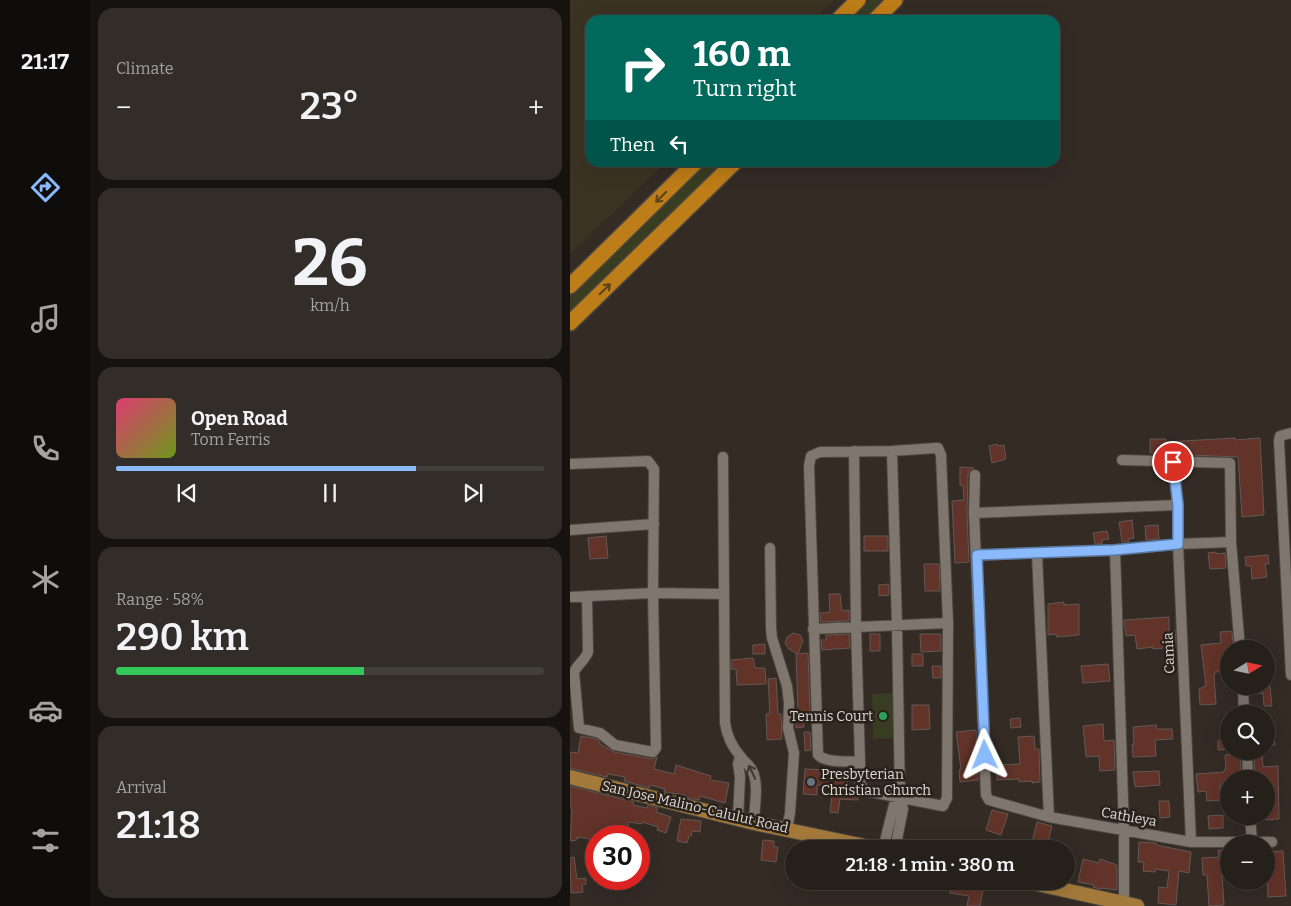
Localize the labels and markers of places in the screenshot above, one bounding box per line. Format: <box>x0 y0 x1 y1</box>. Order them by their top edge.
pin <box>1152 441 1194 483</box>
place label: Tennis Court <box>790 708 873 725</box>
marker: Tennis Court <box>877 710 889 722</box>
place label: Presbyterian Christian Church <box>821 766 931 799</box>
marker: Presbyterian Christian Church <box>805 776 817 788</box>

